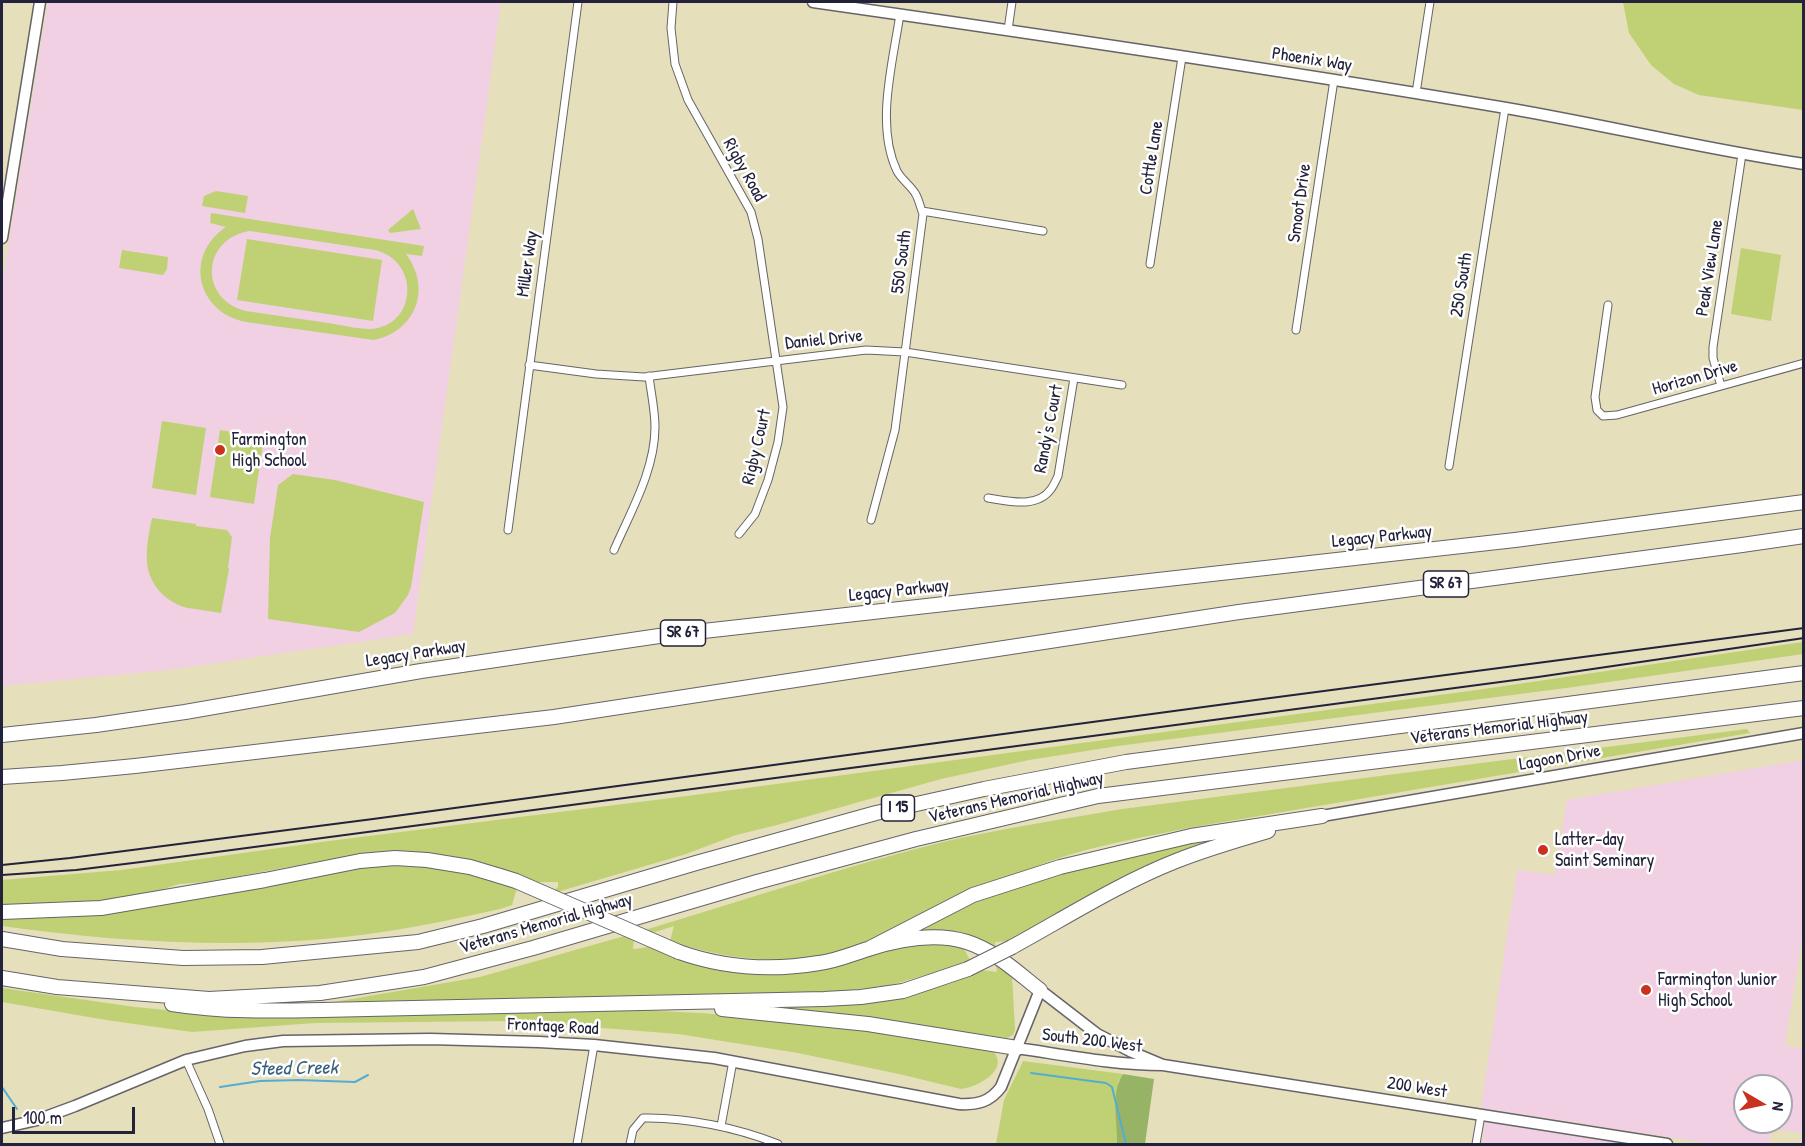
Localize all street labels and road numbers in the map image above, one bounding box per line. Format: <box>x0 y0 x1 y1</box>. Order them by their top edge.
street label: Phoenix Way <box>1270 43 1354 77</box>
street label: Cottle Lane <box>1135 119 1169 197</box>
street label: Rigby Road <box>718 135 770 205</box>
street label: Smoot Drive <box>1284 162 1316 244</box>
street label: Peak View Lane <box>1692 218 1728 318</box>
street label: 550 South <box>887 229 917 295</box>
street label: Miller Way <box>513 230 543 298</box>
street label: 250 South <box>1446 251 1478 319</box>
street label: Daniel Drive <box>784 325 864 355</box>
street label: Horizon Drive <box>1650 356 1740 400</box>
street label: Randy's Court <box>1030 383 1068 475</box>
street label: Rigby Court <box>738 407 776 487</box>
street label: Legacy Parkway <box>1331 521 1433 553</box>
road number: SR 67 <box>1424 571 1468 597</box>
street label: Legacy Parkway <box>848 575 950 607</box>
road number: SR 67 <box>660 620 706 646</box>
street label: Legacy Parkway <box>365 635 467 673</box>
street label: Veterans Memorial Highway <box>1409 706 1589 750</box>
street label: Lagoon Drive <box>1518 740 1602 776</box>
street label: Veterans Memorial Highway <box>926 767 1106 829</box>
road number: I 15 <box>882 795 914 821</box>
street label: Veterans Memorial Highway <box>457 889 635 959</box>
street label: Frontage Road <box>507 1014 599 1040</box>
street label: South 200 West <box>1041 1024 1143 1058</box>
street label: 200 West <box>1386 1073 1448 1103</box>

